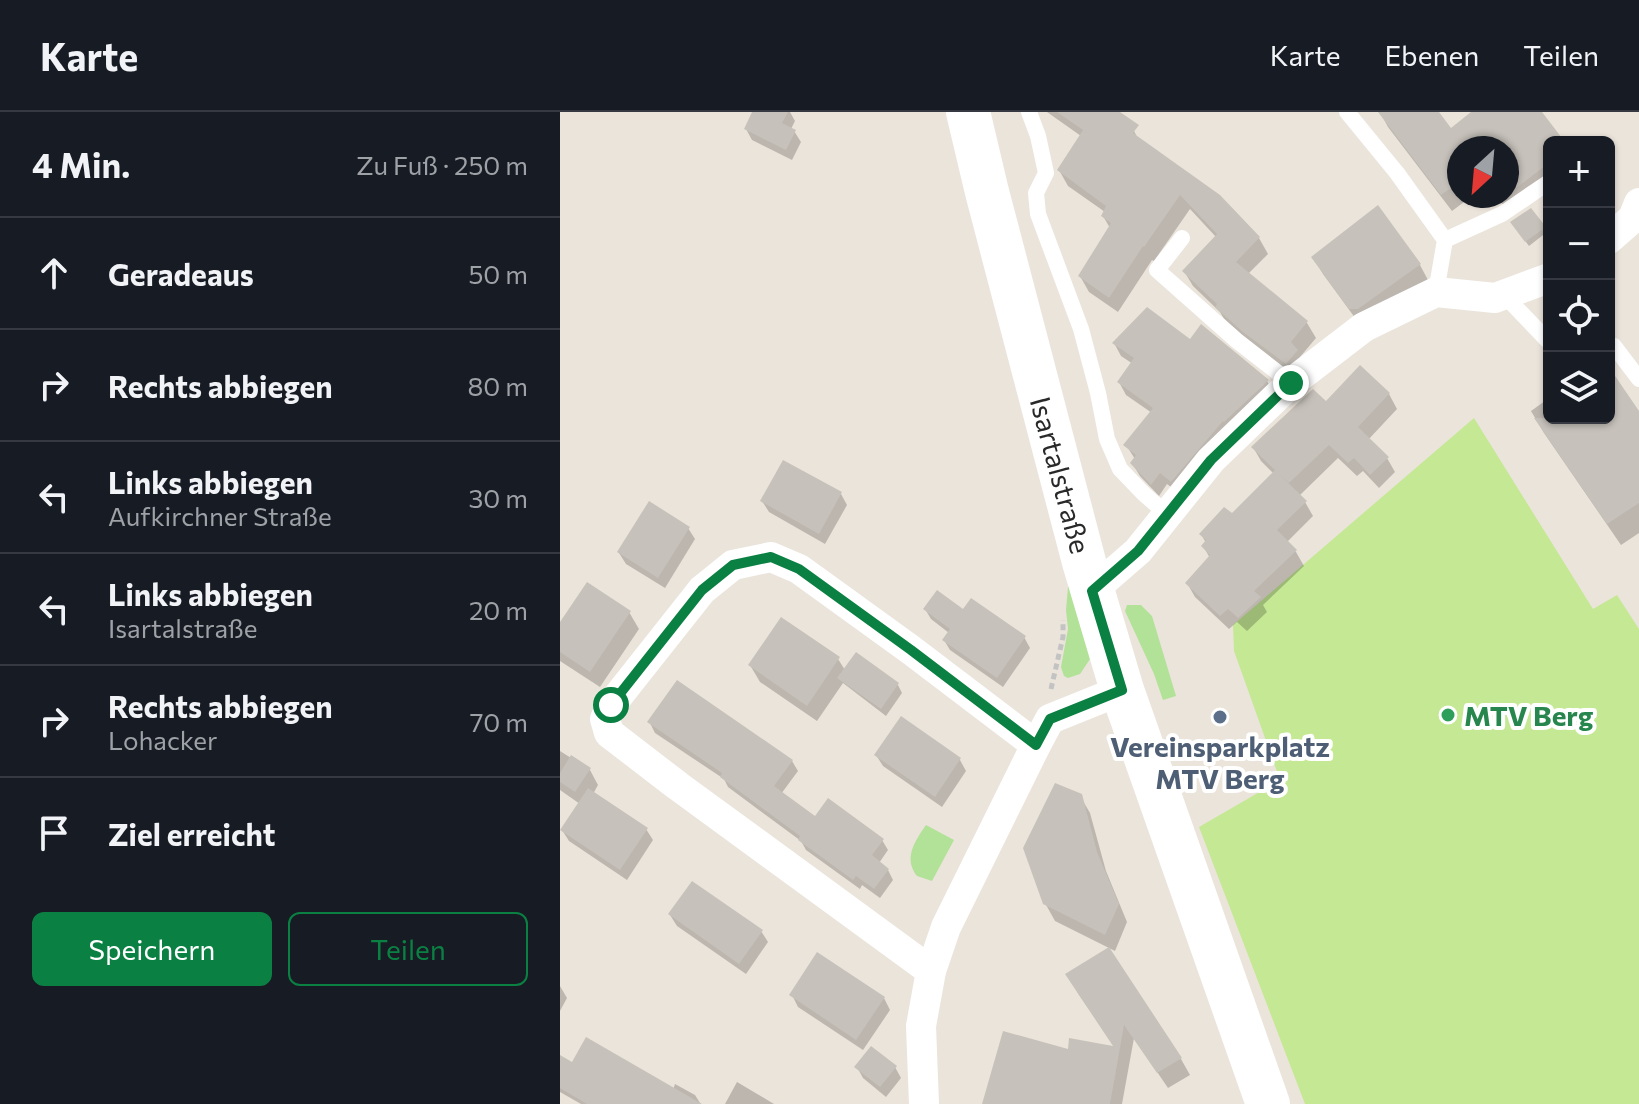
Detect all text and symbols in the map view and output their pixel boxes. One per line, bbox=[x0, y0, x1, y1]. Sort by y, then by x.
text: Karte bbox=[40, 32, 138, 79]
text: Karte bbox=[1270, 38, 1341, 72]
text: Ebenen bbox=[1385, 38, 1479, 72]
text: Teilen bbox=[1523, 38, 1599, 72]
north arrow bbox=[1447, 136, 1519, 208]
map controls bbox=[1543, 136, 1615, 424]
button: + bbox=[1543, 136, 1615, 208]
text: 4 Min. bbox=[32, 143, 130, 185]
text: Zu Fuß · 250 m bbox=[356, 149, 528, 180]
button: − bbox=[1543, 208, 1615, 280]
icon: ahead bbox=[32, 251, 76, 295]
text: Geradeaus bbox=[108, 255, 254, 292]
text: 50 m bbox=[468, 258, 528, 289]
button: locate bbox=[1543, 280, 1615, 352]
button: layers bbox=[1543, 352, 1615, 424]
icon: right bbox=[32, 363, 76, 407]
route end bbox=[1273, 365, 1309, 401]
text: Rechts abbiegen bbox=[108, 367, 333, 404]
text: 80 m bbox=[468, 370, 528, 401]
street label: Isartalstraße bbox=[1024, 393, 1098, 557]
text: Links abbiegen bbox=[108, 463, 313, 500]
icon: left bbox=[32, 475, 76, 519]
text: 30 m bbox=[469, 482, 528, 513]
text: Aufkirchner Straße bbox=[108, 500, 332, 531]
text: Links abbiegen bbox=[108, 575, 313, 612]
icon: left bbox=[32, 587, 76, 631]
text: 20 m bbox=[469, 594, 528, 625]
text: Isartalstraße bbox=[108, 612, 258, 643]
text: Rechts abbiegen bbox=[108, 687, 333, 724]
route start bbox=[593, 687, 629, 723]
place label: MTV Berg bbox=[1464, 698, 1593, 732]
icon: right bbox=[32, 699, 76, 743]
text: 70 m bbox=[470, 706, 528, 737]
marker: MTV Berg bbox=[1439, 706, 1457, 724]
marker: Vereinsparkplatz MTV Berg bbox=[1211, 708, 1229, 726]
text: Lohacker bbox=[108, 724, 217, 755]
place label: Vereinsparkplatz MTV Berg bbox=[1110, 729, 1330, 795]
icon: arrive bbox=[32, 811, 76, 855]
text: Ziel erreicht bbox=[108, 815, 276, 852]
button: Speichern bbox=[32, 912, 272, 986]
button: Teilen bbox=[288, 912, 528, 986]

